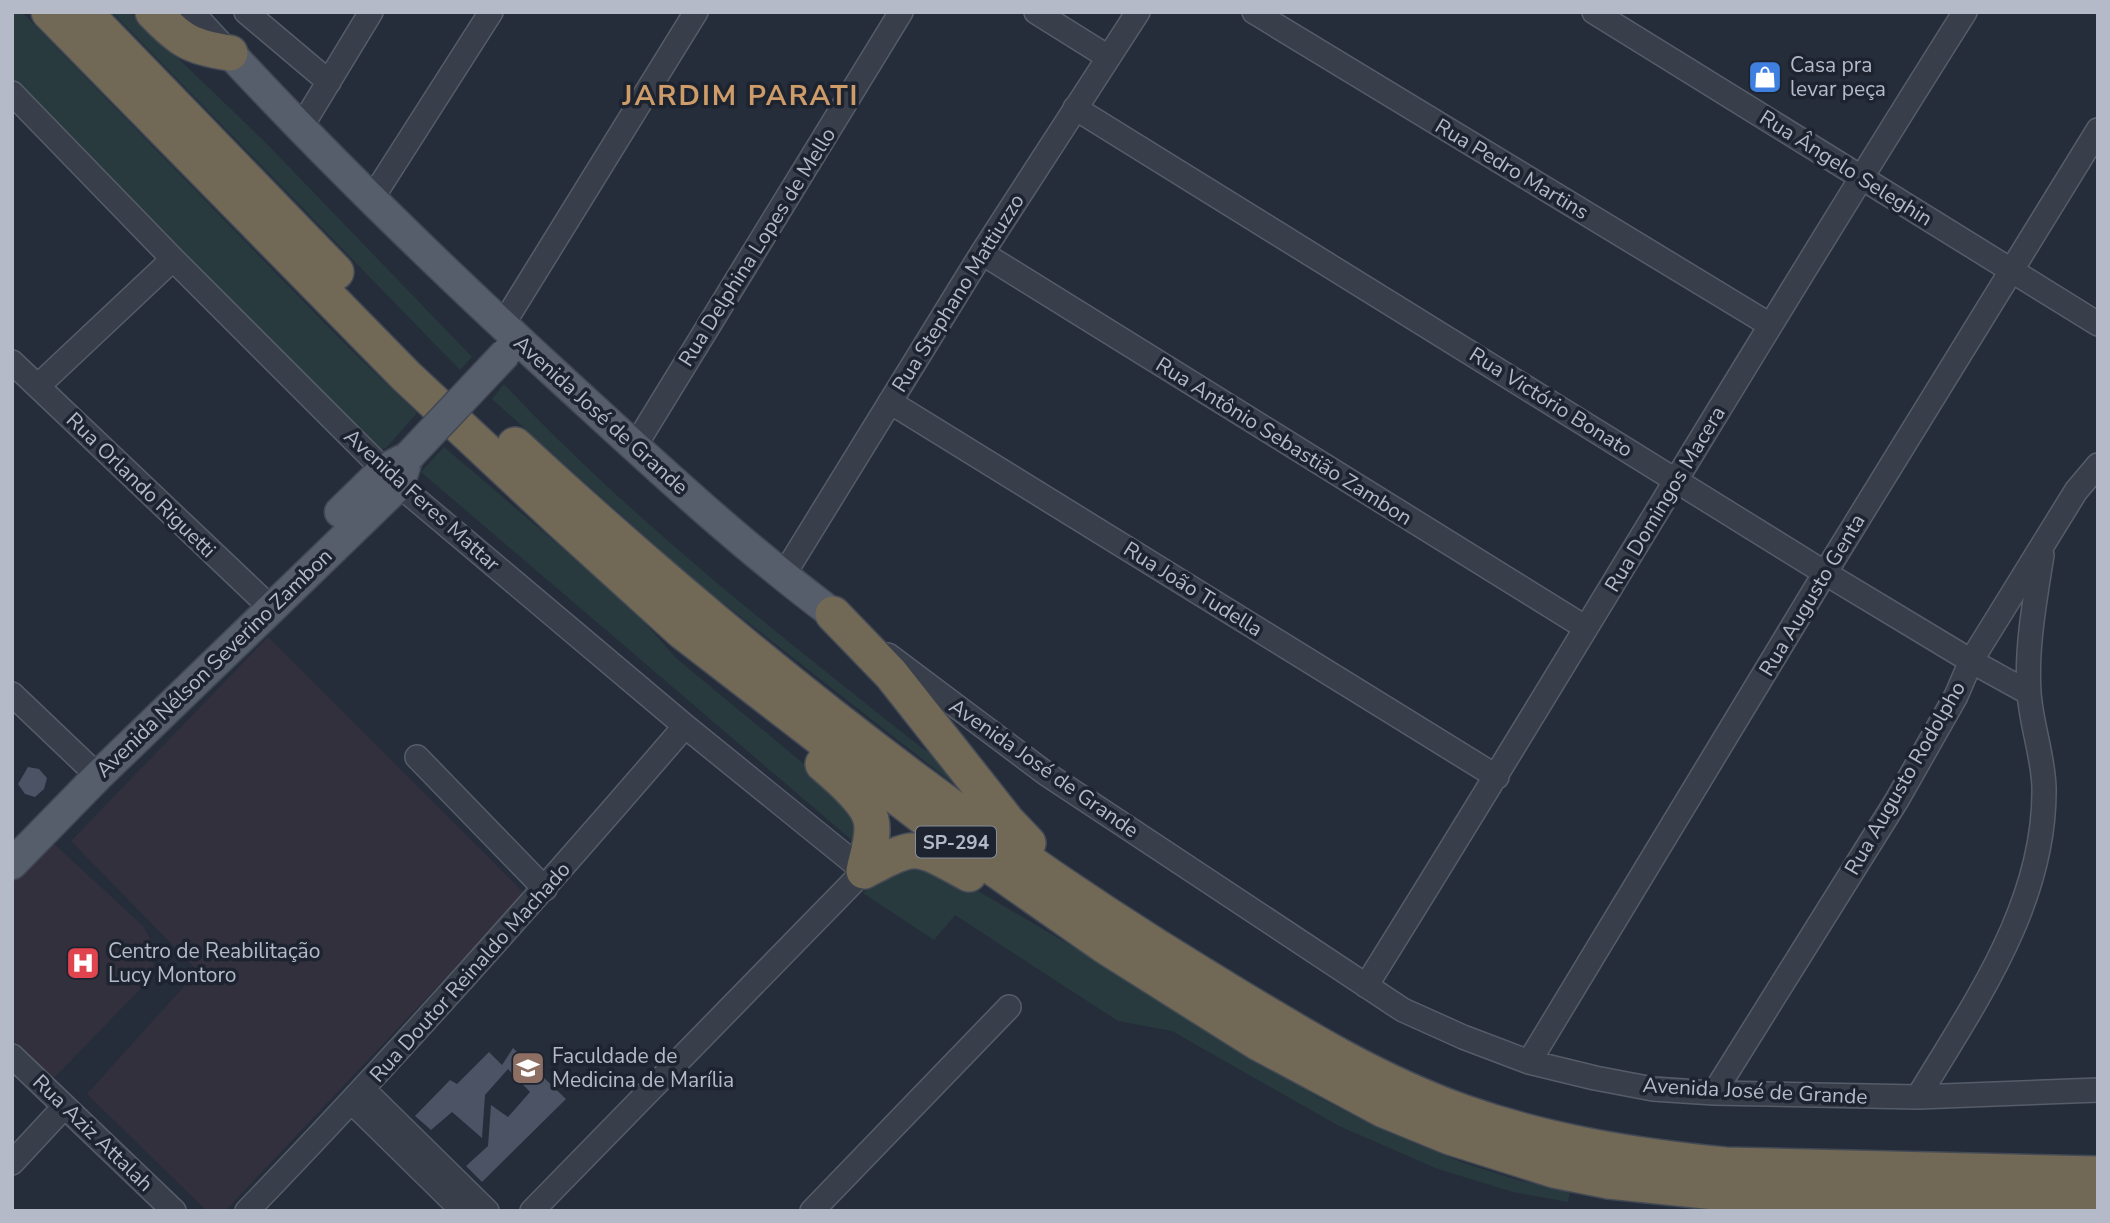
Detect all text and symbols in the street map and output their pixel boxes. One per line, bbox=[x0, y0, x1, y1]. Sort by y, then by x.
place label: Casa pra levar peça bbox=[1790, 51, 1886, 103]
shop icon: Casa pra levar peça bbox=[1746, 58, 1784, 96]
district label: JARDIM PARATI bbox=[622, 77, 859, 115]
street label: Rua Ângelo Seleghin bbox=[1754, 103, 1938, 233]
street label: Rua Pedro Martins bbox=[1430, 112, 1594, 226]
street label: Rua Delphina Lopes de Mello bbox=[672, 122, 842, 372]
street label: Rua Stephano Mattiuzzo bbox=[885, 188, 1031, 398]
street label: Avenida José de Grande bbox=[508, 329, 694, 501]
street label: Rua Victório Bonato bbox=[1464, 340, 1638, 464]
street label: Rua Antônio Sebastião Zambon bbox=[1150, 350, 1418, 532]
street label: Rua Domingos Macera bbox=[1598, 401, 1732, 597]
street label: Rua Orlando Riguetti bbox=[60, 406, 222, 564]
street label: Avenida Feres Mattar bbox=[338, 422, 506, 578]
street label: Rua Augusto Genta bbox=[1752, 509, 1872, 681]
street label: Rua João Tudella bbox=[1118, 535, 1268, 643]
street label: Avenida Nélson Severino Zambon bbox=[90, 542, 338, 784]
street label: Rua Augusto Rodolpho bbox=[1838, 676, 1972, 880]
street label: Avenida José de Grande bbox=[944, 692, 1144, 844]
road number: SP-294 bbox=[916, 827, 996, 858]
street label: Rua Doutor Reinaldo Machado bbox=[363, 856, 577, 1088]
place label: Centro de Reabilitação Lucy Montoro bbox=[108, 937, 320, 989]
hospital icon: Centro de Reabilitação Lucy Montoro bbox=[64, 944, 102, 982]
place label: Faculdade de Medicina de Marília bbox=[552, 1042, 734, 1094]
school or university icon: Faculdade de Medicina de Marília bbox=[509, 1049, 547, 1087]
street label: Rua Aziz Attalah bbox=[27, 1068, 159, 1198]
street label: Avenida José de Grande bbox=[1642, 1071, 1868, 1111]

